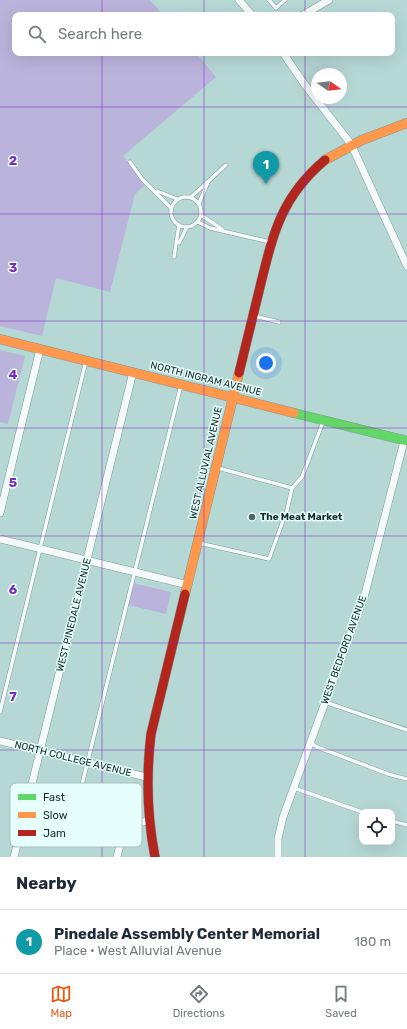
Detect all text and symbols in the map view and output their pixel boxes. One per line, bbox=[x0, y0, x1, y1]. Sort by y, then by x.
search box bbox=[12, 12, 395, 56]
icon: search bbox=[26, 23, 48, 45]
text: Search here bbox=[58, 25, 142, 43]
north arrow bbox=[311, 68, 347, 104]
pin: 1 bbox=[253, 151, 279, 184]
text: 2 bbox=[9, 153, 17, 168]
text: 3 bbox=[9, 260, 18, 275]
your location bbox=[256, 353, 276, 373]
street label: NORTH INGRAM AVENUE bbox=[149, 359, 263, 399]
text: 4 bbox=[9, 367, 18, 382]
street label: WEST ALLUVIAL AVENUE bbox=[187, 406, 225, 520]
text: 5 bbox=[9, 475, 17, 490]
place label: The Meat Market bbox=[260, 511, 343, 523]
marker: The Meat Market bbox=[247, 512, 257, 522]
street label: WEST PINEDALE AVENUE bbox=[54, 557, 94, 673]
text: 6 bbox=[9, 582, 18, 597]
street label: WEST BEDFORD AVENUE bbox=[319, 594, 369, 706]
text: 7 bbox=[9, 689, 17, 704]
street label: NORTH COLLEGE AVENUE bbox=[13, 739, 133, 779]
legend bbox=[10, 783, 142, 847]
text: Fast bbox=[43, 791, 66, 804]
text: Slow bbox=[43, 809, 68, 822]
map controls bbox=[359, 809, 395, 845]
button: locate bbox=[359, 809, 395, 845]
text: Jam bbox=[43, 827, 66, 840]
text: Nearby bbox=[16, 873, 77, 893]
text: Pinedale Assembly Center Memorial bbox=[54, 925, 320, 943]
text: 1 bbox=[26, 934, 32, 949]
text: 180 m bbox=[354, 934, 391, 949]
text: Place · West Alluvial Avenue bbox=[54, 943, 221, 958]
tab: Map bbox=[50, 983, 72, 1020]
tab: Directions bbox=[173, 983, 225, 1020]
tab: Saved bbox=[325, 983, 357, 1020]

